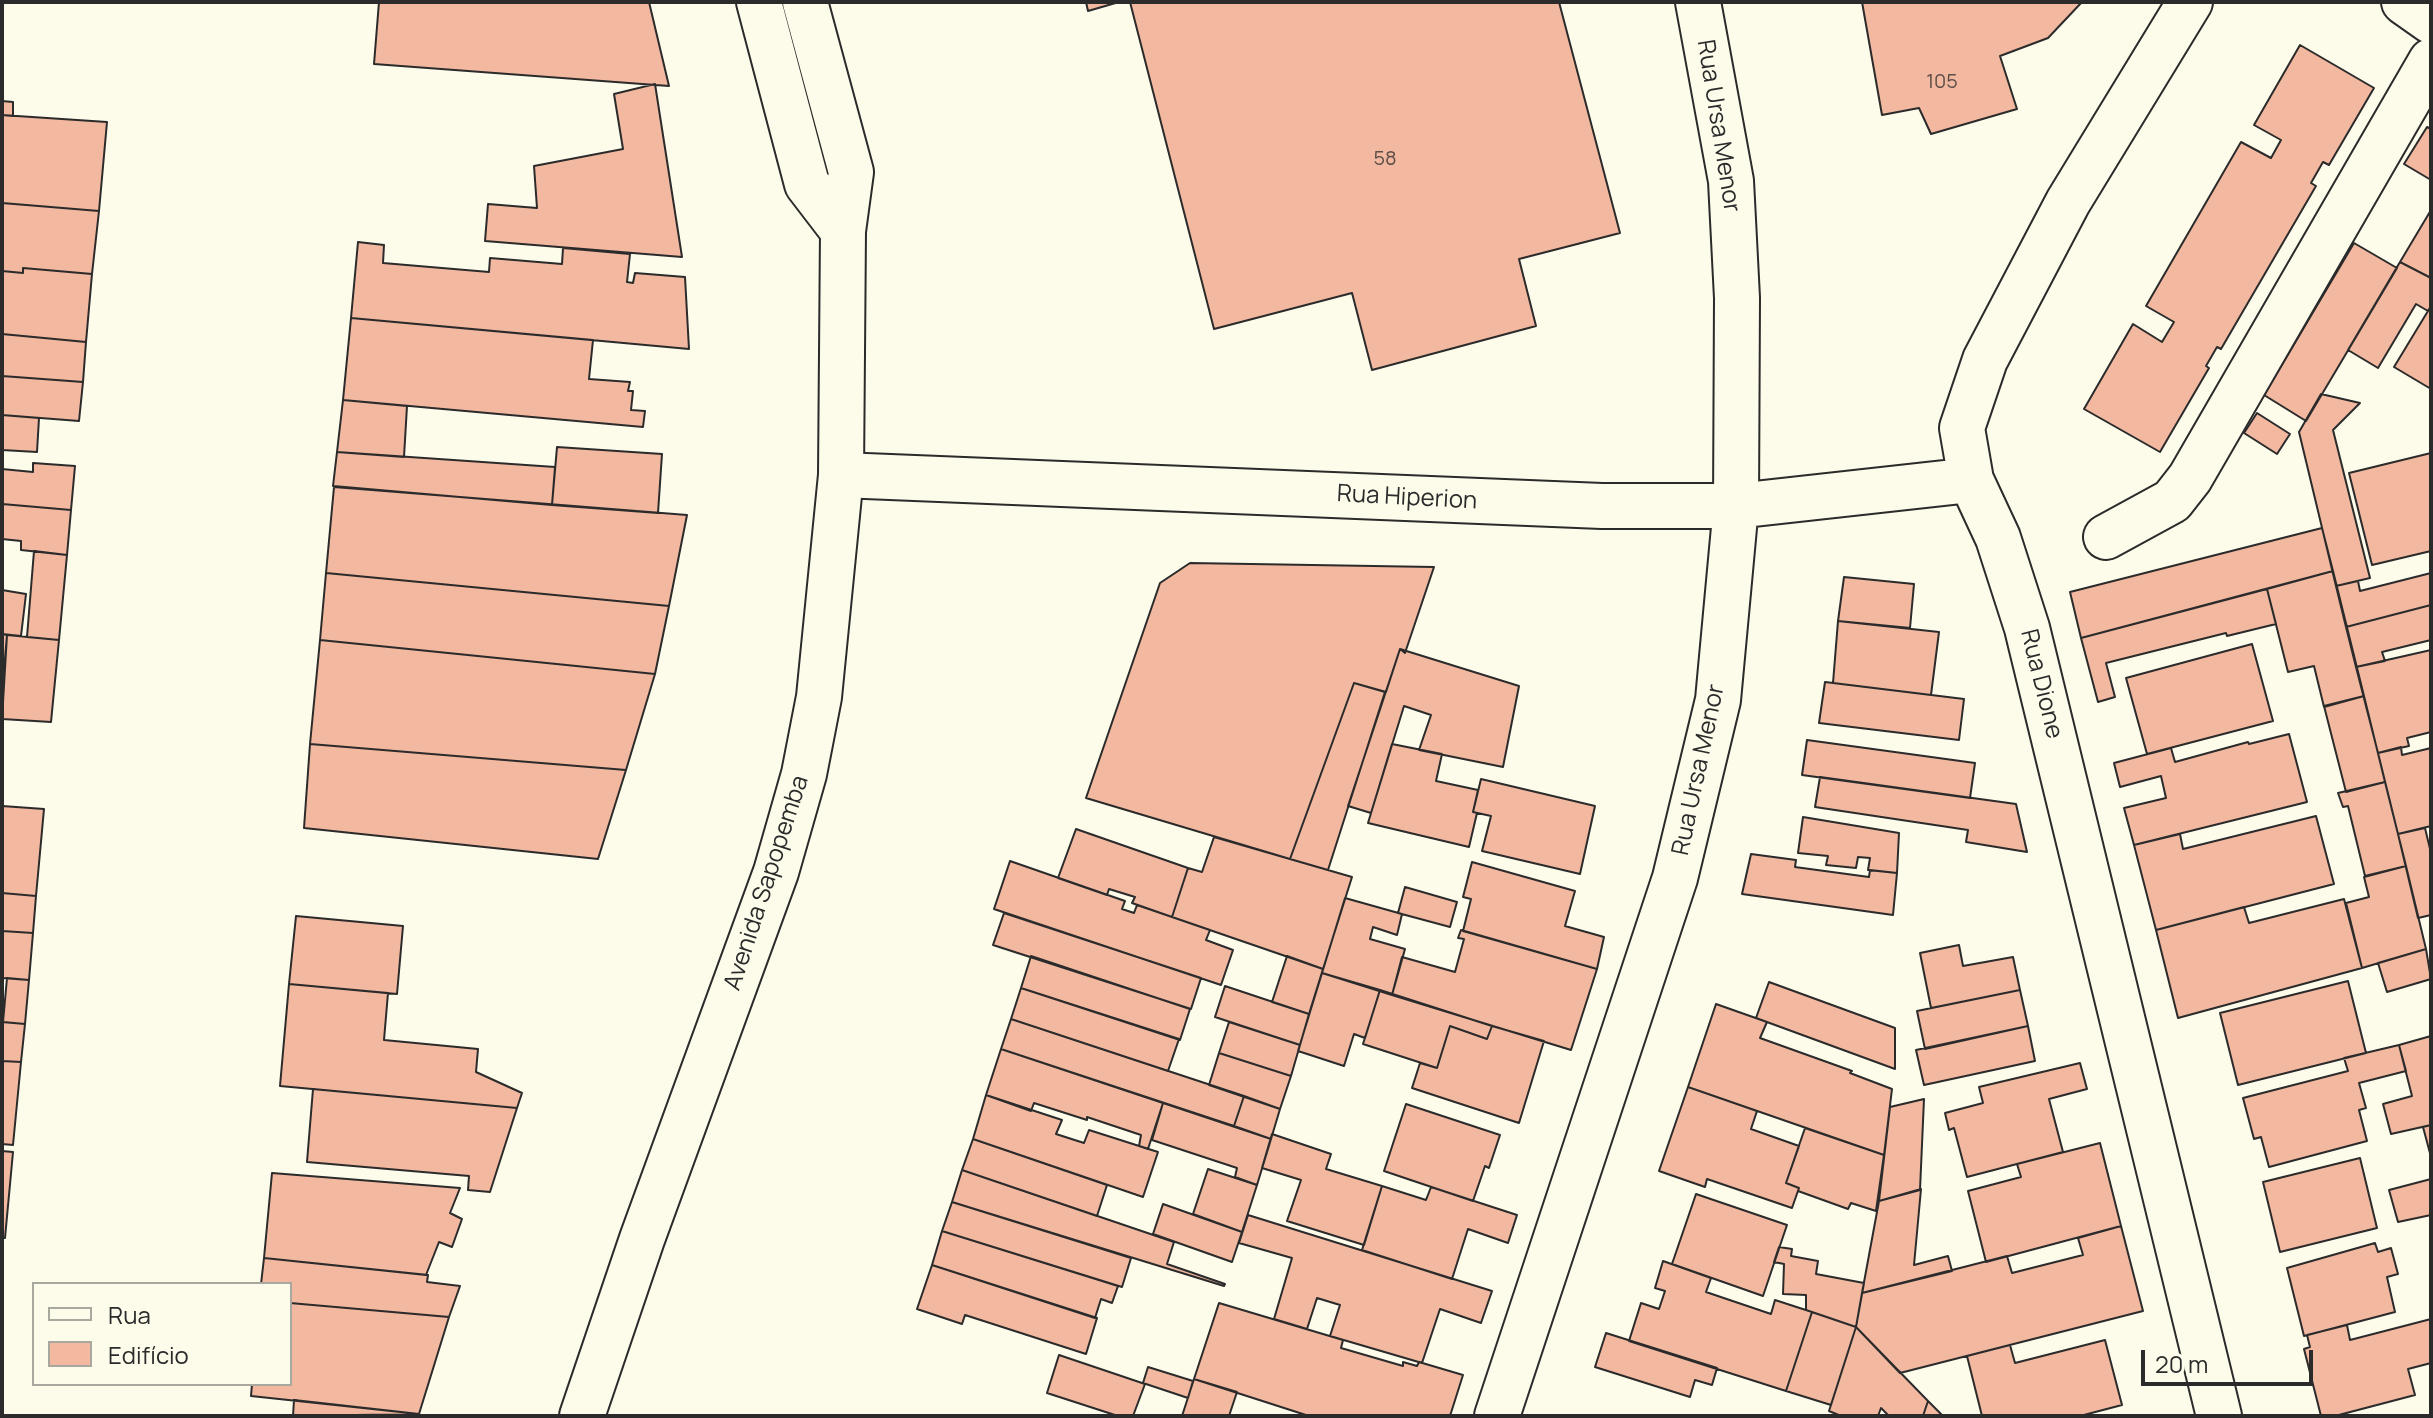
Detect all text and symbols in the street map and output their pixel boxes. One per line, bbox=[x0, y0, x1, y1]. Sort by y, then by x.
street label: Rua Ursa Menor bbox=[1690, 38, 1746, 214]
house number: 105 bbox=[1926, 70, 1958, 94]
house number: 58 bbox=[1373, 147, 1397, 171]
street label: Rua Hiperion bbox=[1336, 480, 1478, 516]
street label: Rua Dione bbox=[2014, 626, 2068, 742]
street label: Rua Ursa Menor bbox=[1667, 682, 1731, 858]
street label: Avenida Sapopemba bbox=[719, 772, 815, 994]
legend bbox=[32, 1282, 292, 1386]
text: Rua bbox=[108, 1298, 151, 1331]
scale bar bbox=[2145, 1334, 2317, 1384]
text: Edifício bbox=[108, 1338, 189, 1371]
text: 20 m bbox=[2155, 1347, 2208, 1380]

